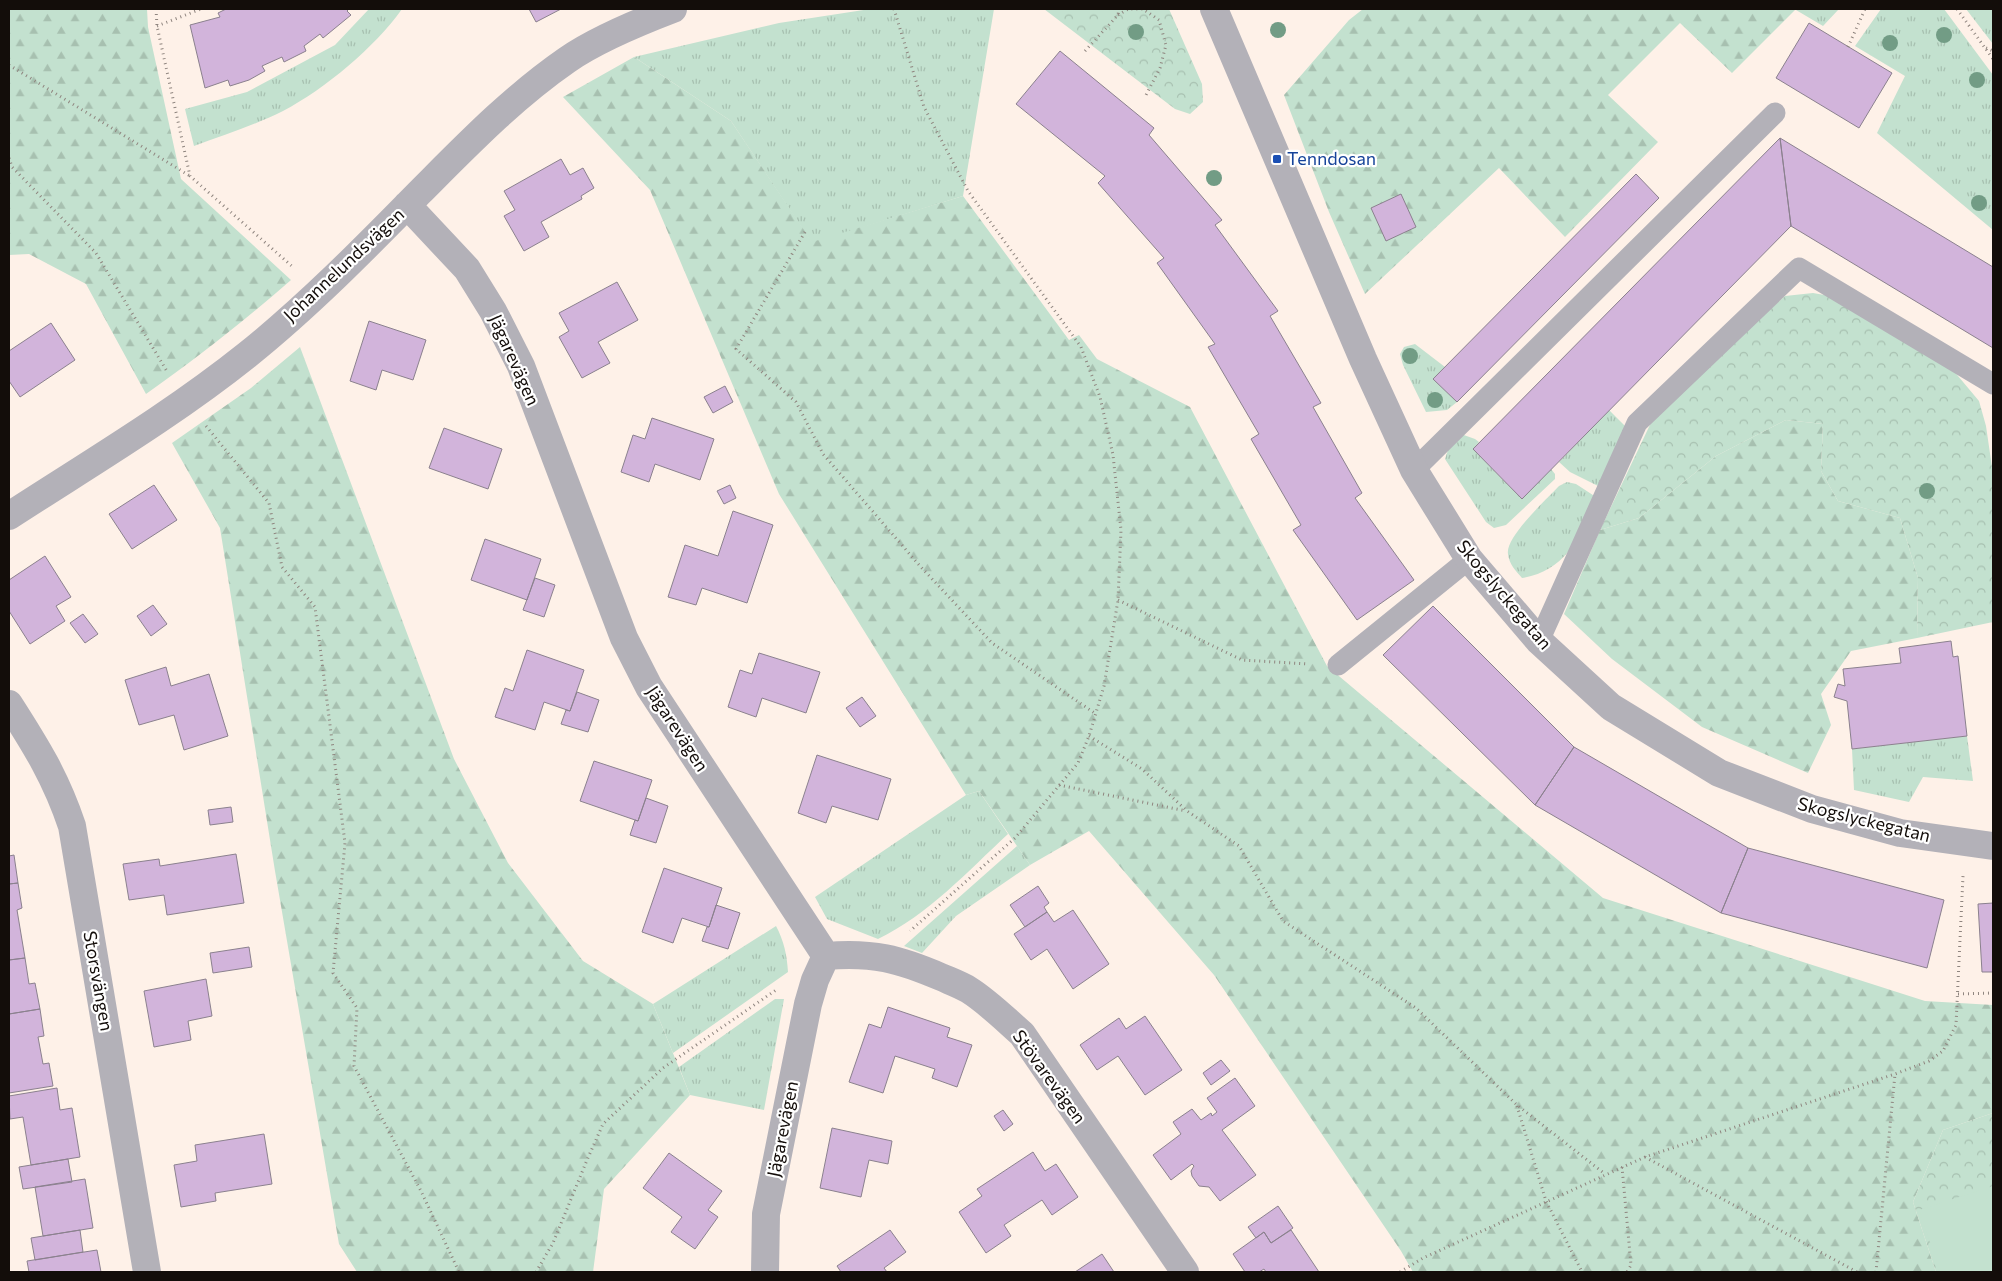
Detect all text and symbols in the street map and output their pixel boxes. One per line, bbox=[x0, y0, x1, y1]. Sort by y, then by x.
place label: Tenndosan bbox=[1287, 147, 1376, 169]
marker: Tenndosan bbox=[1271, 153, 1283, 165]
street label: Johannelundsvägen bbox=[278, 203, 408, 326]
street label: Jägarevägen bbox=[485, 311, 545, 409]
street label: Skogslyckegatan bbox=[1453, 535, 1557, 654]
street label: Jägarevägen bbox=[642, 682, 714, 775]
street label: Skogslyckegatan bbox=[1796, 792, 1933, 846]
street label: Storsvängen bbox=[79, 929, 119, 1033]
street label: Stövarevägen bbox=[1008, 1025, 1091, 1128]
street label: Jägarevägen bbox=[762, 1079, 802, 1179]

